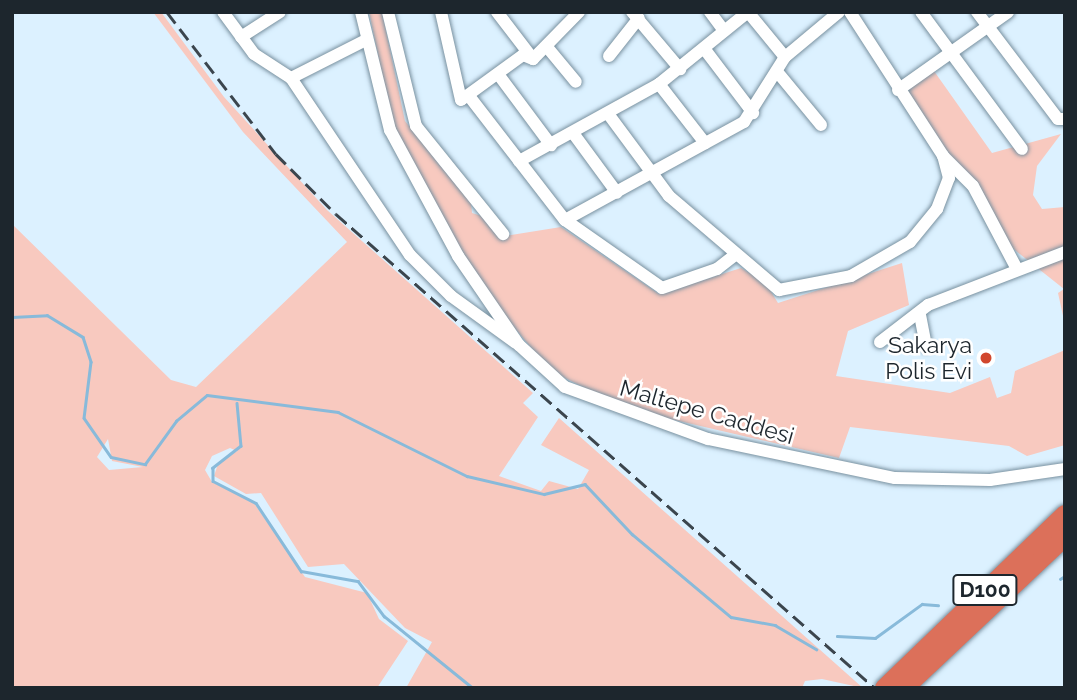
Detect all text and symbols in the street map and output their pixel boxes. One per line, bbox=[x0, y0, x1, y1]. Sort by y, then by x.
place label: Sakarya Polis Evi bbox=[885, 331, 972, 385]
marker: Sakarya Polis Evi bbox=[978, 350, 994, 366]
street label: Maltepe Caddesi bbox=[617, 374, 797, 450]
road number: D100 bbox=[952, 572, 1018, 608]

